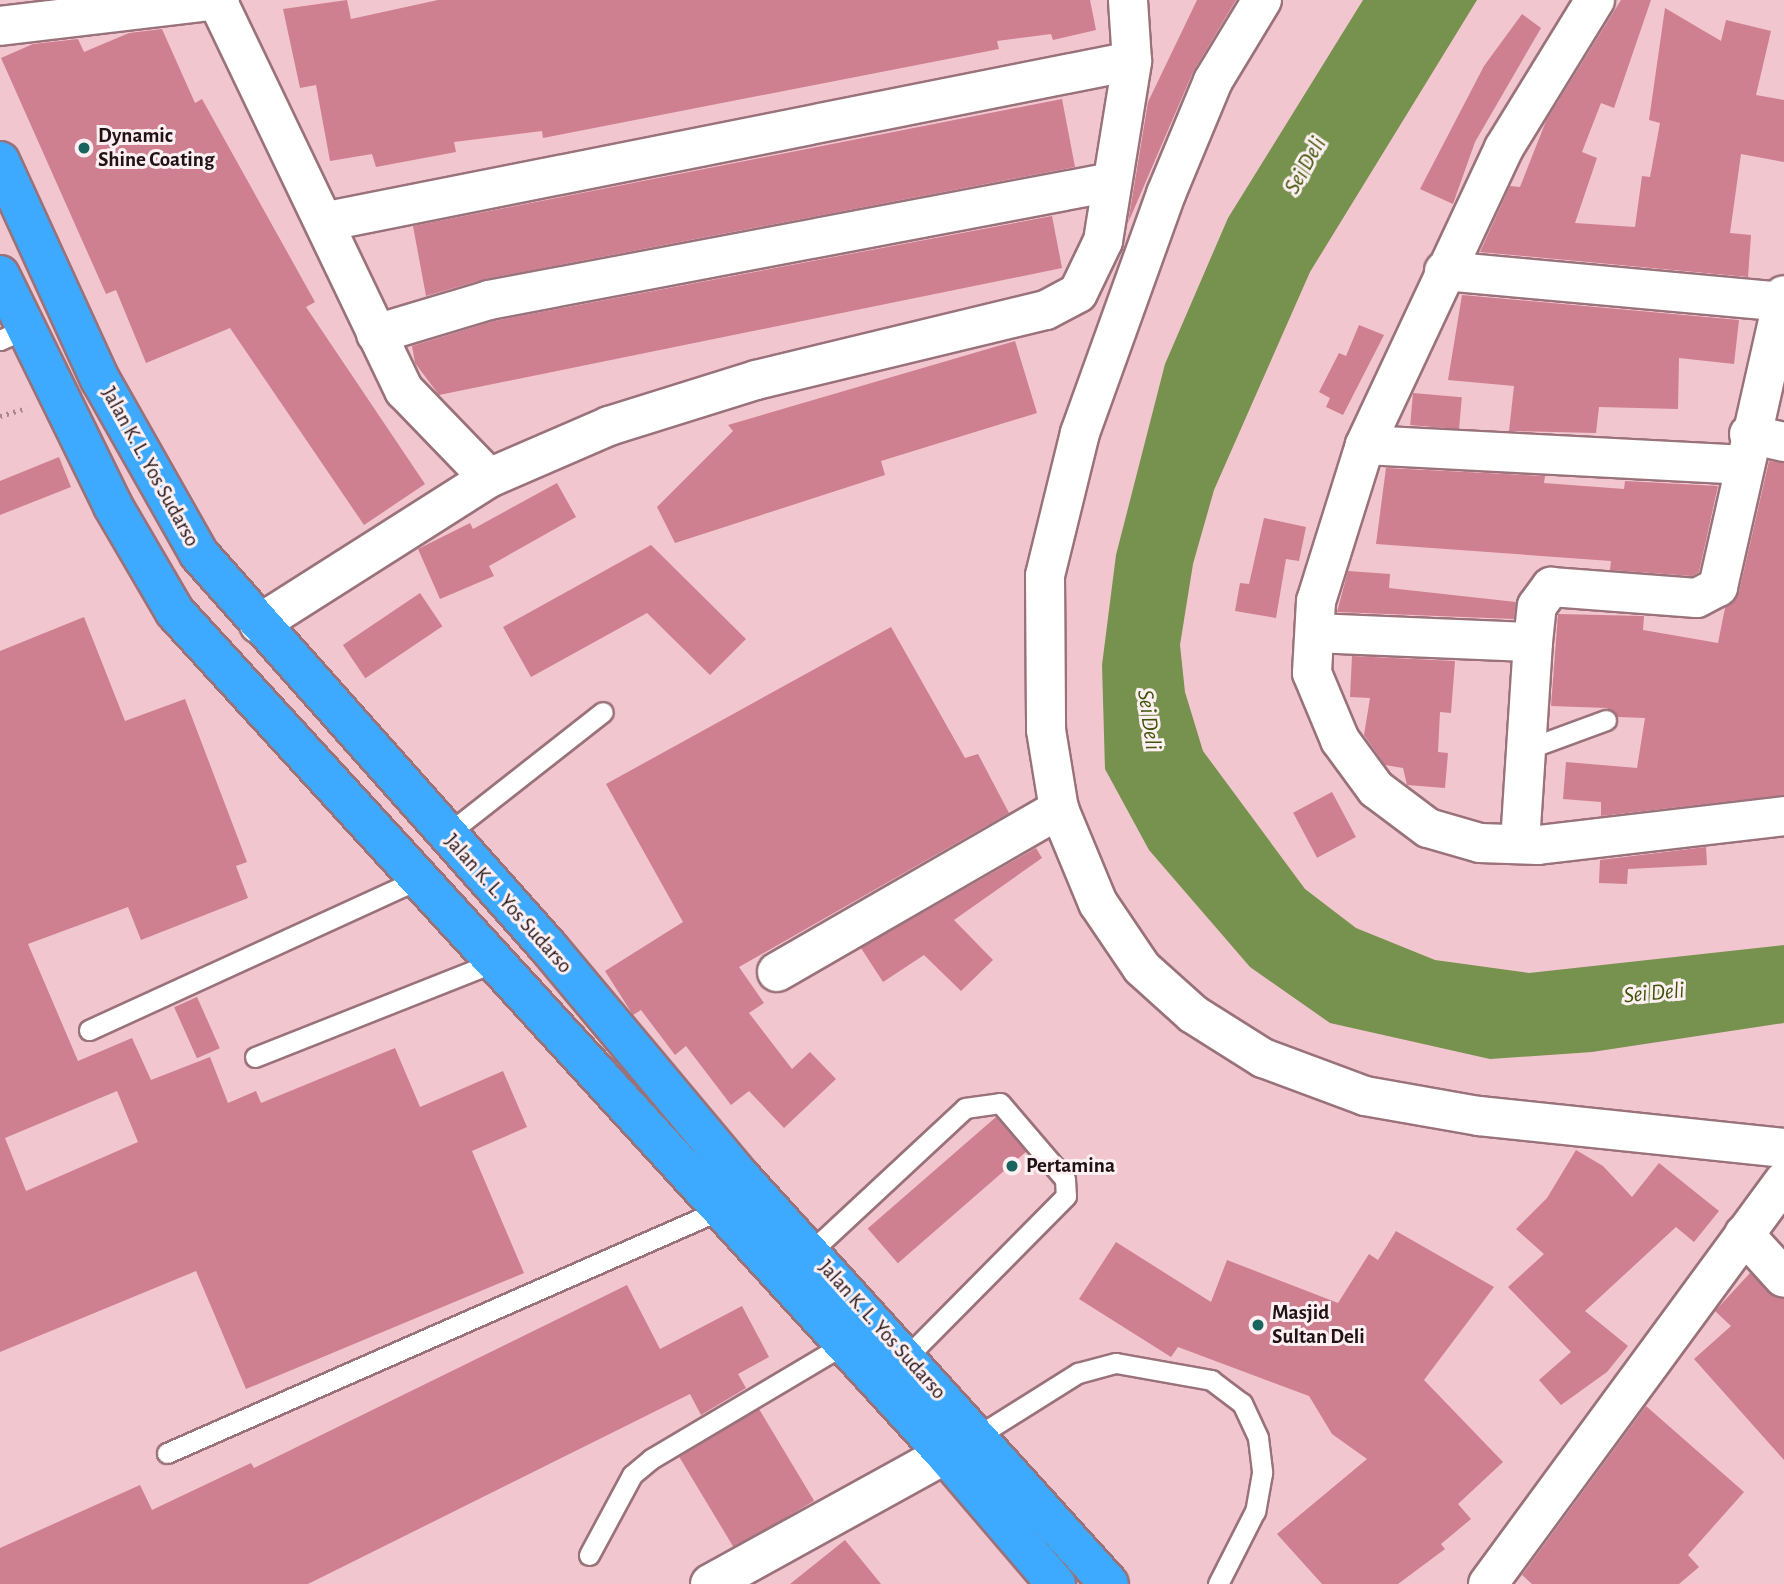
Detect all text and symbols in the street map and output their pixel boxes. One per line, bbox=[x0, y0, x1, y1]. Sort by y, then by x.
place label: Dynamic Shine Coating bbox=[98, 123, 214, 173]
water label: Sei Deli bbox=[1279, 133, 1333, 199]
marker: Dynamic Shine Coating bbox=[76, 140, 92, 156]
street label: Jalan K. L. Yos Sudarso bbox=[96, 383, 204, 551]
water label: Sei Deli bbox=[1130, 688, 1166, 752]
street label: Jalan K. L. Yos Sudarso bbox=[439, 829, 577, 979]
water label: Sei Deli bbox=[1623, 978, 1685, 1010]
place label: Pertamina bbox=[1026, 1153, 1115, 1179]
marker: Pertamina bbox=[1004, 1158, 1020, 1174]
street label: Jalan K. L. Yos Sudarso bbox=[813, 1255, 951, 1405]
place label: Masjid Sultan Deli bbox=[1272, 1300, 1365, 1350]
marker: Masjid Sultan Deli bbox=[1250, 1317, 1266, 1333]

